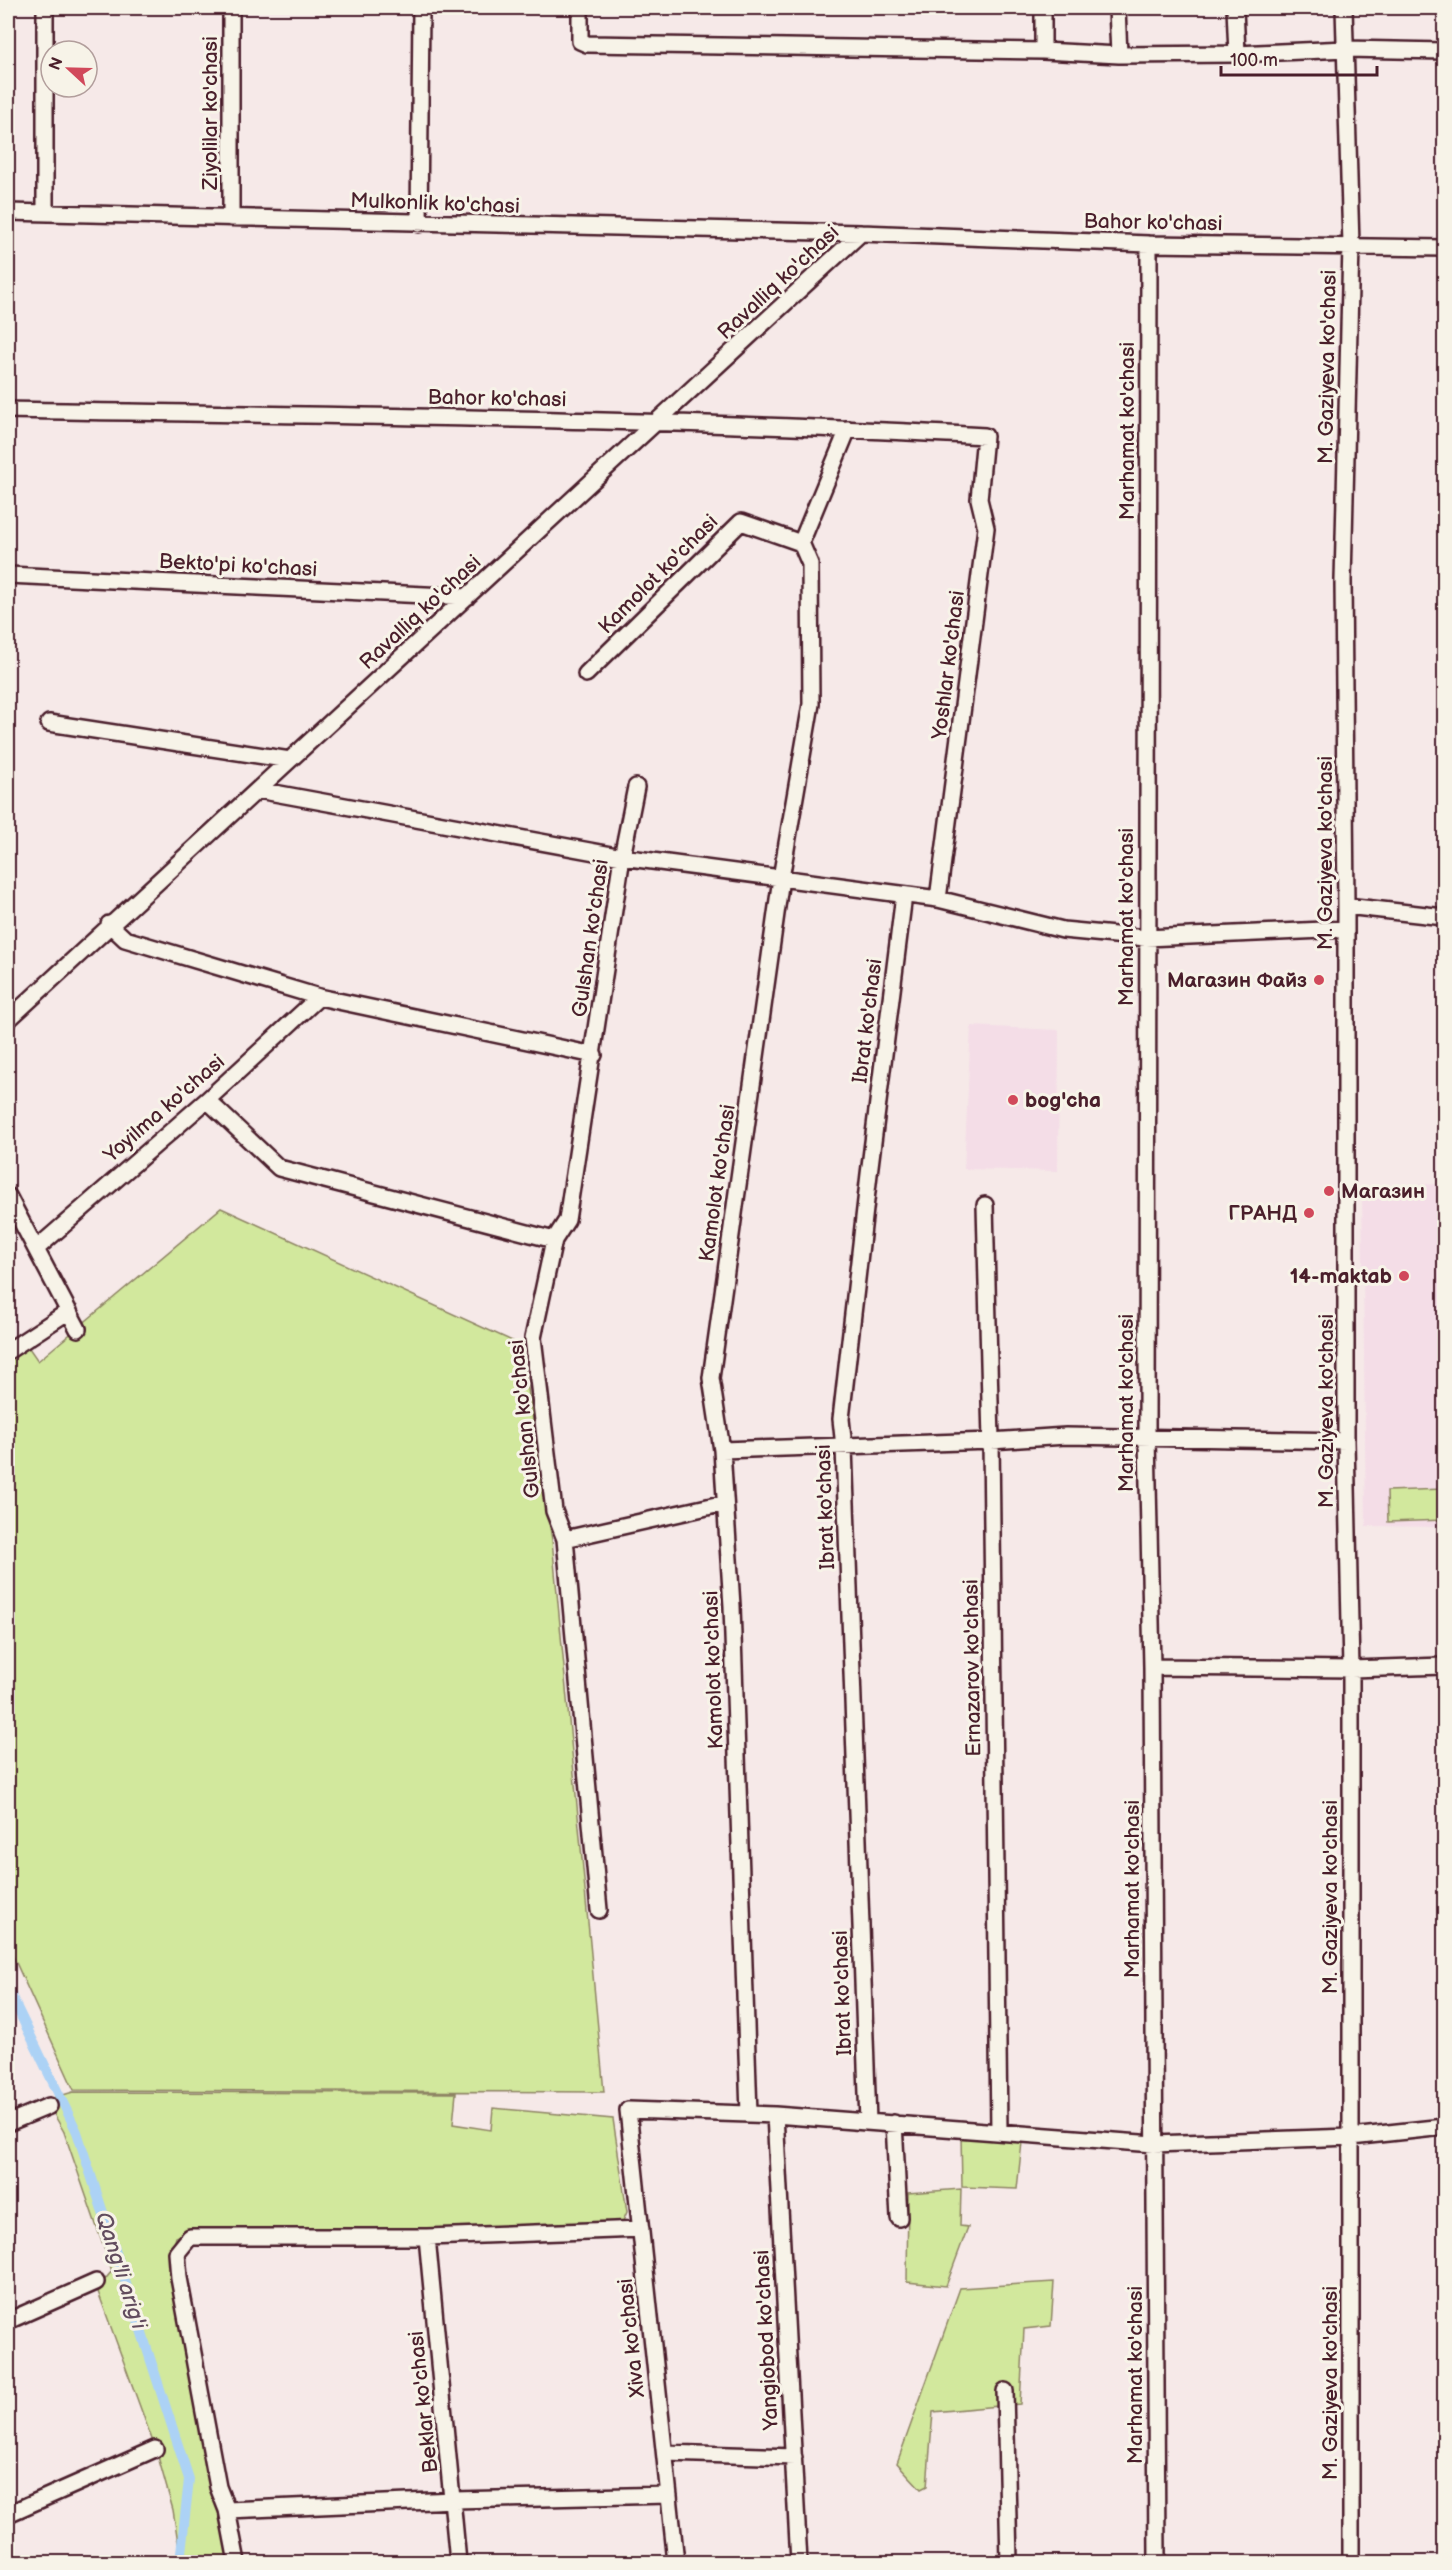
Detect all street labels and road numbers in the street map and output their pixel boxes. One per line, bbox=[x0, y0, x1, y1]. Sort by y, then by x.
street label: Ziyolilar ko'chasi bbox=[198, 36, 223, 191]
street label: Mulkonlik ko'chasi bbox=[350, 188, 520, 219]
street label: Bahor ko'chasi bbox=[1083, 209, 1223, 236]
street label: Ravalliq ko'chasi bbox=[713, 220, 844, 345]
street label: M. Gaziyeva ko'chasi bbox=[1313, 270, 1342, 464]
street label: Marhamat ko'chasi bbox=[1115, 342, 1140, 520]
street label: Bahor ko'chasi bbox=[427, 385, 567, 412]
street label: Kamolot ko'chasi bbox=[593, 509, 723, 639]
street label: Bekto'pi ko'chasi bbox=[158, 549, 318, 582]
street label: Ravalliq ko'chasi bbox=[355, 550, 486, 675]
street label: Yoshlar ko'chasi bbox=[927, 589, 970, 742]
street label: M. Gaziyeva ko'chasi bbox=[1313, 756, 1338, 950]
street label: Marhamat ko'chasi bbox=[1114, 828, 1139, 1006]
street label: Gulshan ko'chasi bbox=[567, 857, 614, 1019]
street label: Ibrat ko'chasi bbox=[847, 957, 888, 1085]
street label: Yoyilma ko'chasi bbox=[98, 1049, 230, 1168]
street label: Kamolot ko'chasi bbox=[694, 1103, 741, 1263]
street label: Marhamat ko'chasi bbox=[1114, 1314, 1139, 1492]
street label: M. Gaziyeva ko'chasi bbox=[1314, 1314, 1339, 1508]
street label: Gulshan ko'chasi bbox=[504, 1338, 545, 1500]
street label: Ibrat ko'chasi bbox=[811, 1444, 840, 1570]
street label: Ernazarov ko'chasi bbox=[958, 1579, 987, 1757]
street label: Kamolot ko'chasi bbox=[698, 1590, 729, 1750]
street label: Marhamat ko'chasi bbox=[1120, 1800, 1145, 1978]
street label: M. Gaziyeva ko'chasi bbox=[1318, 1800, 1343, 1994]
street label: Ibrat ko'chasi bbox=[828, 1930, 857, 2056]
street label: Yangiobod ko'chasi bbox=[749, 2249, 784, 2432]
street label: Xiva ko'chasi bbox=[613, 2277, 650, 2400]
street label: Marhamat ko'chasi bbox=[1123, 2286, 1148, 2464]
street label: M. Gaziyeva ko'chasi bbox=[1318, 2286, 1343, 2480]
street label: Beklar ko'chasi bbox=[404, 2330, 443, 2474]

